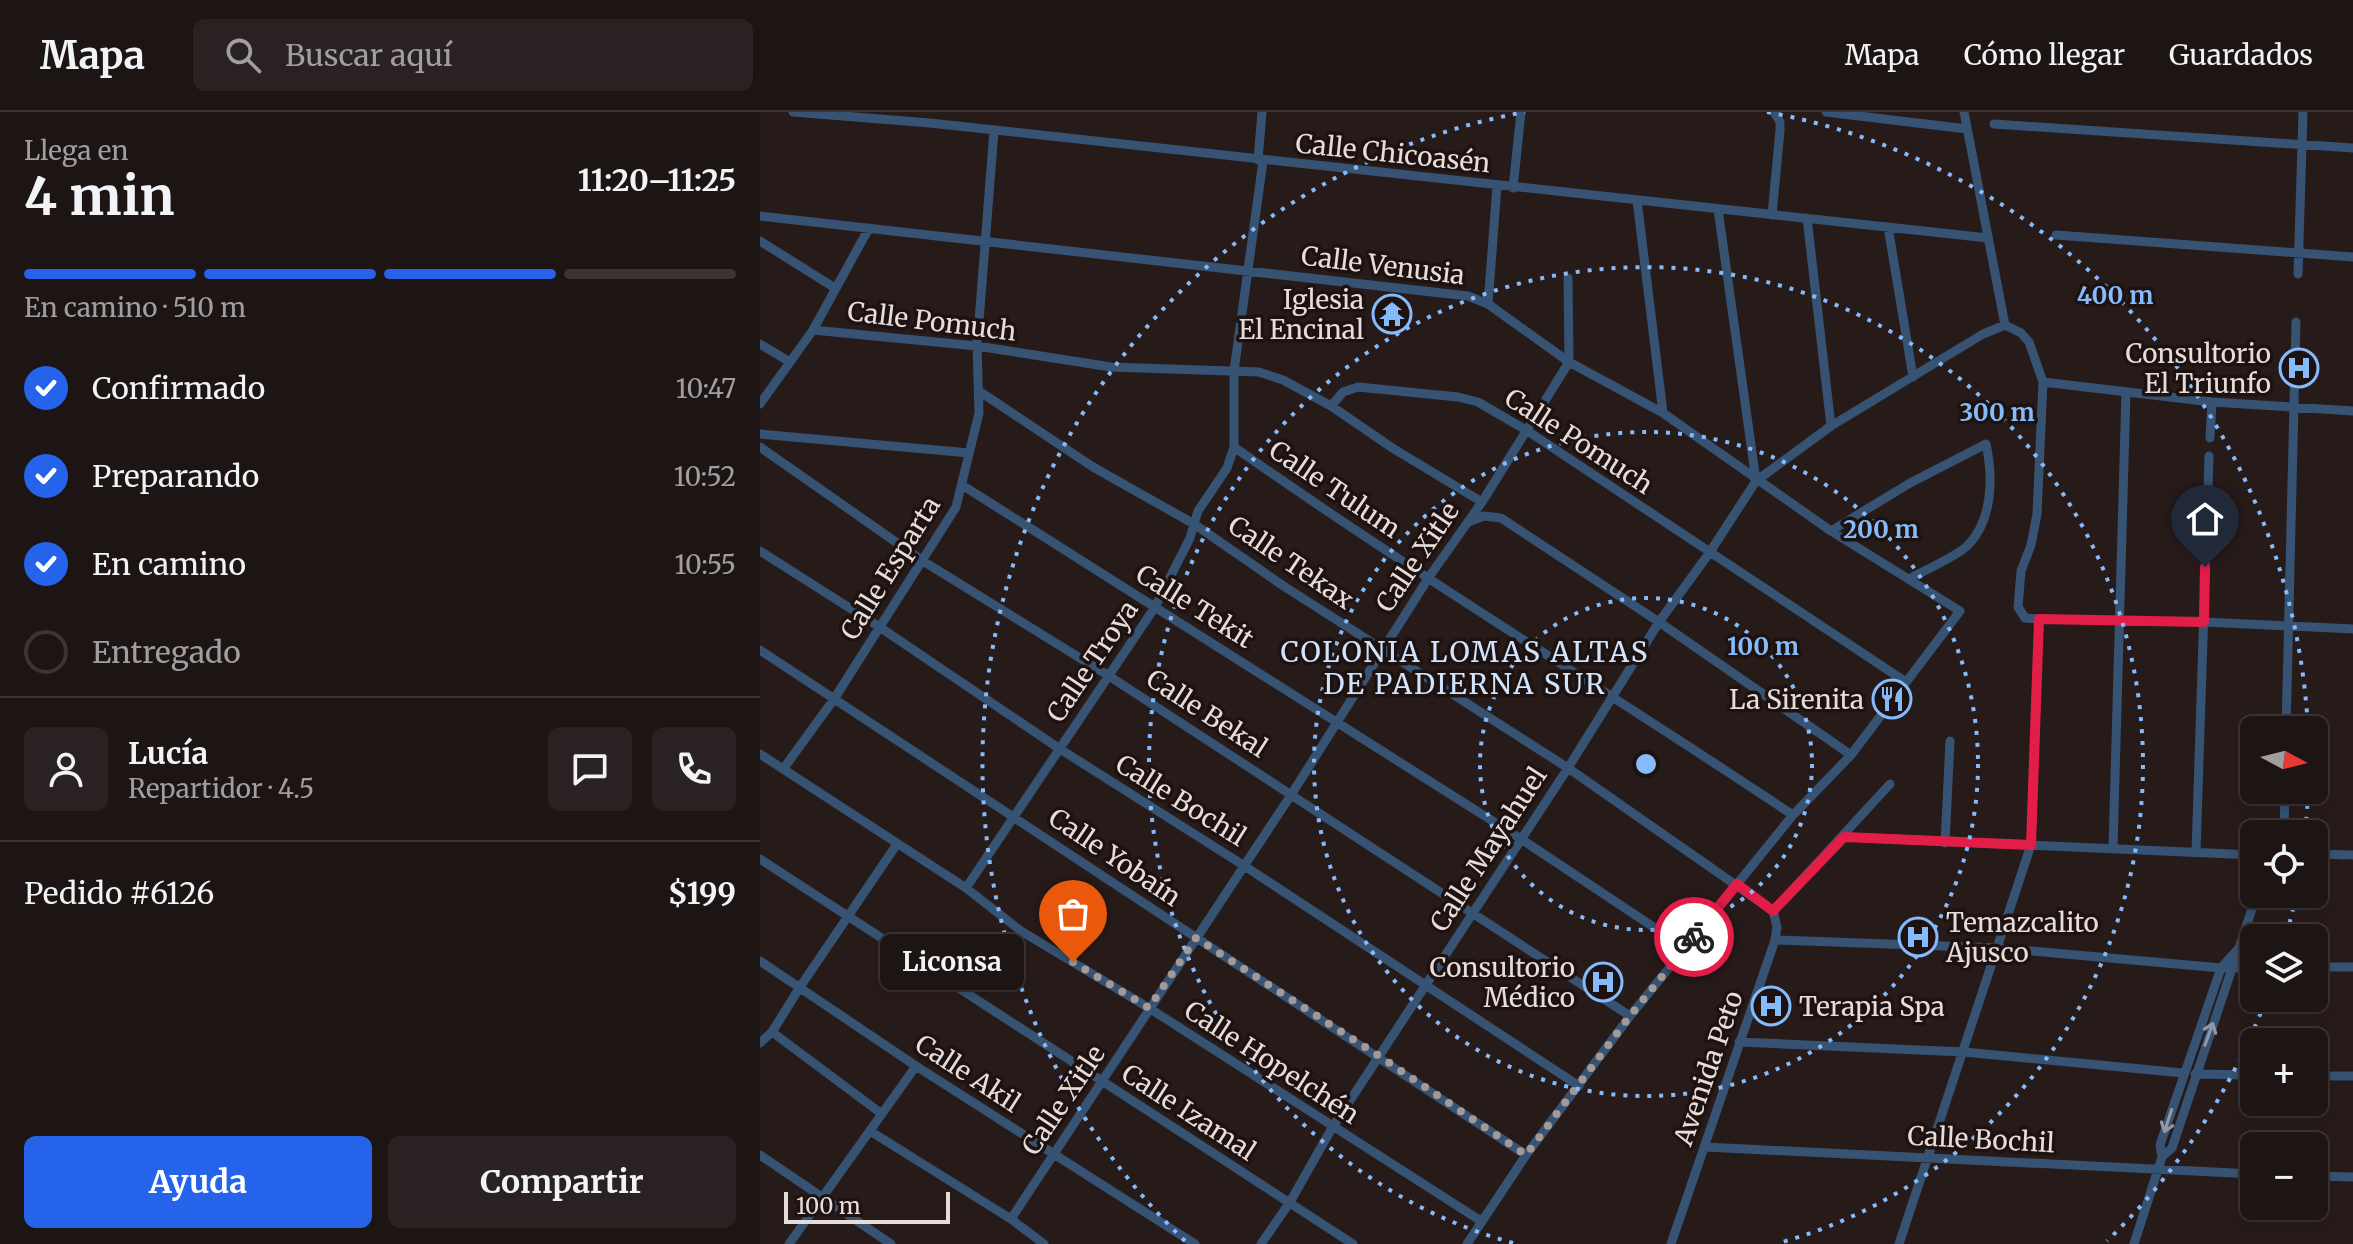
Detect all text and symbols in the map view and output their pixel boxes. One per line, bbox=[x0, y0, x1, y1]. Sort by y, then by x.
search box bbox=[193, 19, 753, 91]
text: Mapa bbox=[40, 32, 145, 79]
icon: search bbox=[221, 33, 265, 77]
text: Buscar aquí bbox=[285, 36, 453, 74]
text: Mapa bbox=[1845, 37, 1920, 73]
text: Cómo llegar bbox=[1964, 37, 2125, 73]
text: Guardados bbox=[2169, 37, 2313, 73]
street label: Calle Chicoasén bbox=[1294, 126, 1492, 180]
text: Llega en bbox=[24, 134, 128, 167]
text: 11:20–11:25 bbox=[578, 161, 736, 199]
text: 4 min bbox=[24, 164, 175, 229]
street label: Calle Venusia bbox=[1299, 239, 1467, 291]
text: 400 m bbox=[2077, 280, 2153, 311]
place label: Iglesia El Encinal bbox=[1238, 283, 1364, 346]
text: En camino · 510 m bbox=[24, 291, 246, 324]
temple icon: Iglesia El Encinal bbox=[1371, 293, 1413, 335]
street label: Calle Pomuch bbox=[846, 294, 1018, 348]
place label: Consultorio El Triunfo bbox=[2126, 337, 2271, 400]
hospital icon: Consultorio El Triunfo bbox=[2278, 347, 2320, 389]
icon: check bbox=[24, 366, 68, 410]
text: Confirmado bbox=[92, 369, 265, 407]
text: 10:47 bbox=[676, 372, 736, 405]
street label: Calle Pomuch bbox=[1499, 381, 1659, 501]
text: 300 m bbox=[1959, 397, 2035, 428]
street label: Calle Tulum bbox=[1263, 433, 1407, 545]
icon: check bbox=[24, 454, 68, 498]
text: Preparando bbox=[92, 457, 259, 495]
text: 10:52 bbox=[674, 460, 736, 493]
pin bbox=[2171, 485, 2239, 567]
street label: Calle Esparta bbox=[833, 490, 947, 646]
street label: Calle Xitle bbox=[1368, 496, 1466, 618]
icon: home bbox=[2183, 497, 2227, 541]
street label: Calle Tekax bbox=[1222, 508, 1360, 616]
text: 200 m bbox=[1843, 514, 1919, 545]
icon: check bbox=[24, 542, 68, 586]
text: En camino bbox=[92, 545, 246, 583]
text: 10:55 bbox=[674, 548, 736, 581]
street label: Calle Tekit bbox=[1130, 557, 1260, 655]
street label: Calle Troya bbox=[1039, 594, 1145, 728]
text: 100 m bbox=[1727, 631, 1799, 662]
text: Entregado bbox=[92, 633, 241, 671]
district label: COLONIA LOMAS ALTAS DE PADIERNA SUR bbox=[1281, 634, 1649, 702]
street label: Calle Bekal bbox=[1140, 662, 1274, 764]
restaurant icon: La Sirenita bbox=[1871, 678, 1913, 720]
place label: La Sirenita bbox=[1729, 683, 1864, 716]
north arrow bbox=[2240, 716, 2328, 804]
map controls bbox=[2240, 716, 2328, 1220]
button: person bbox=[24, 727, 108, 811]
button: chat bbox=[548, 727, 632, 811]
button: phone bbox=[652, 727, 736, 811]
text: Lucía bbox=[128, 734, 208, 772]
street label: Calle Bochil bbox=[1110, 747, 1252, 853]
centre of rings bbox=[1632, 750, 1660, 778]
street label: Calle Mayahuel bbox=[1423, 761, 1553, 937]
text: Repartidor · 4.5 bbox=[128, 772, 314, 805]
street label: Calle Yobaín bbox=[1043, 801, 1187, 913]
button: locate bbox=[2240, 820, 2328, 908]
text: Pedido #6126 bbox=[24, 874, 215, 912]
text: $199 bbox=[668, 874, 736, 912]
pin bbox=[1039, 880, 1107, 962]
icon: bag bbox=[1051, 892, 1095, 936]
courier bbox=[1654, 897, 1734, 977]
place label: Temazcalito Ajusco bbox=[1945, 906, 2099, 969]
icon: bike bbox=[1672, 915, 1716, 959]
hospital icon: Temazcalito Ajusco bbox=[1897, 916, 1939, 958]
button: layers bbox=[2240, 924, 2328, 1012]
callout: Liconsa bbox=[881, 934, 1025, 990]
text: Liconsa bbox=[902, 945, 1002, 978]
place label: Consultorio Médico bbox=[1430, 951, 1575, 1014]
hospital icon: Consultorio Médico bbox=[1582, 961, 1624, 1003]
hospital icon: Terapia Spa bbox=[1750, 985, 1792, 1027]
street label: Avenida Peto bbox=[1666, 987, 1750, 1150]
place label: Terapia Spa bbox=[1799, 990, 1945, 1023]
street label: Calle Hopelchén bbox=[1178, 993, 1366, 1131]
one-way arrow bbox=[2203, 1021, 2218, 1046]
street label: Calle Akil bbox=[909, 1027, 1027, 1119]
button: + bbox=[2240, 1028, 2328, 1116]
street label: Calle Xitle bbox=[1014, 1039, 1112, 1161]
street label: Calle Izamal bbox=[1116, 1056, 1262, 1168]
one-way arrow bbox=[2160, 1107, 2175, 1133]
street label: Calle Bochil bbox=[1907, 1119, 2055, 1159]
button: − bbox=[2240, 1132, 2328, 1220]
button: Ayuda bbox=[24, 1136, 372, 1228]
button: Compartir bbox=[388, 1136, 736, 1228]
scale bar bbox=[784, 1188, 950, 1224]
text: 100 m bbox=[796, 1192, 861, 1220]

